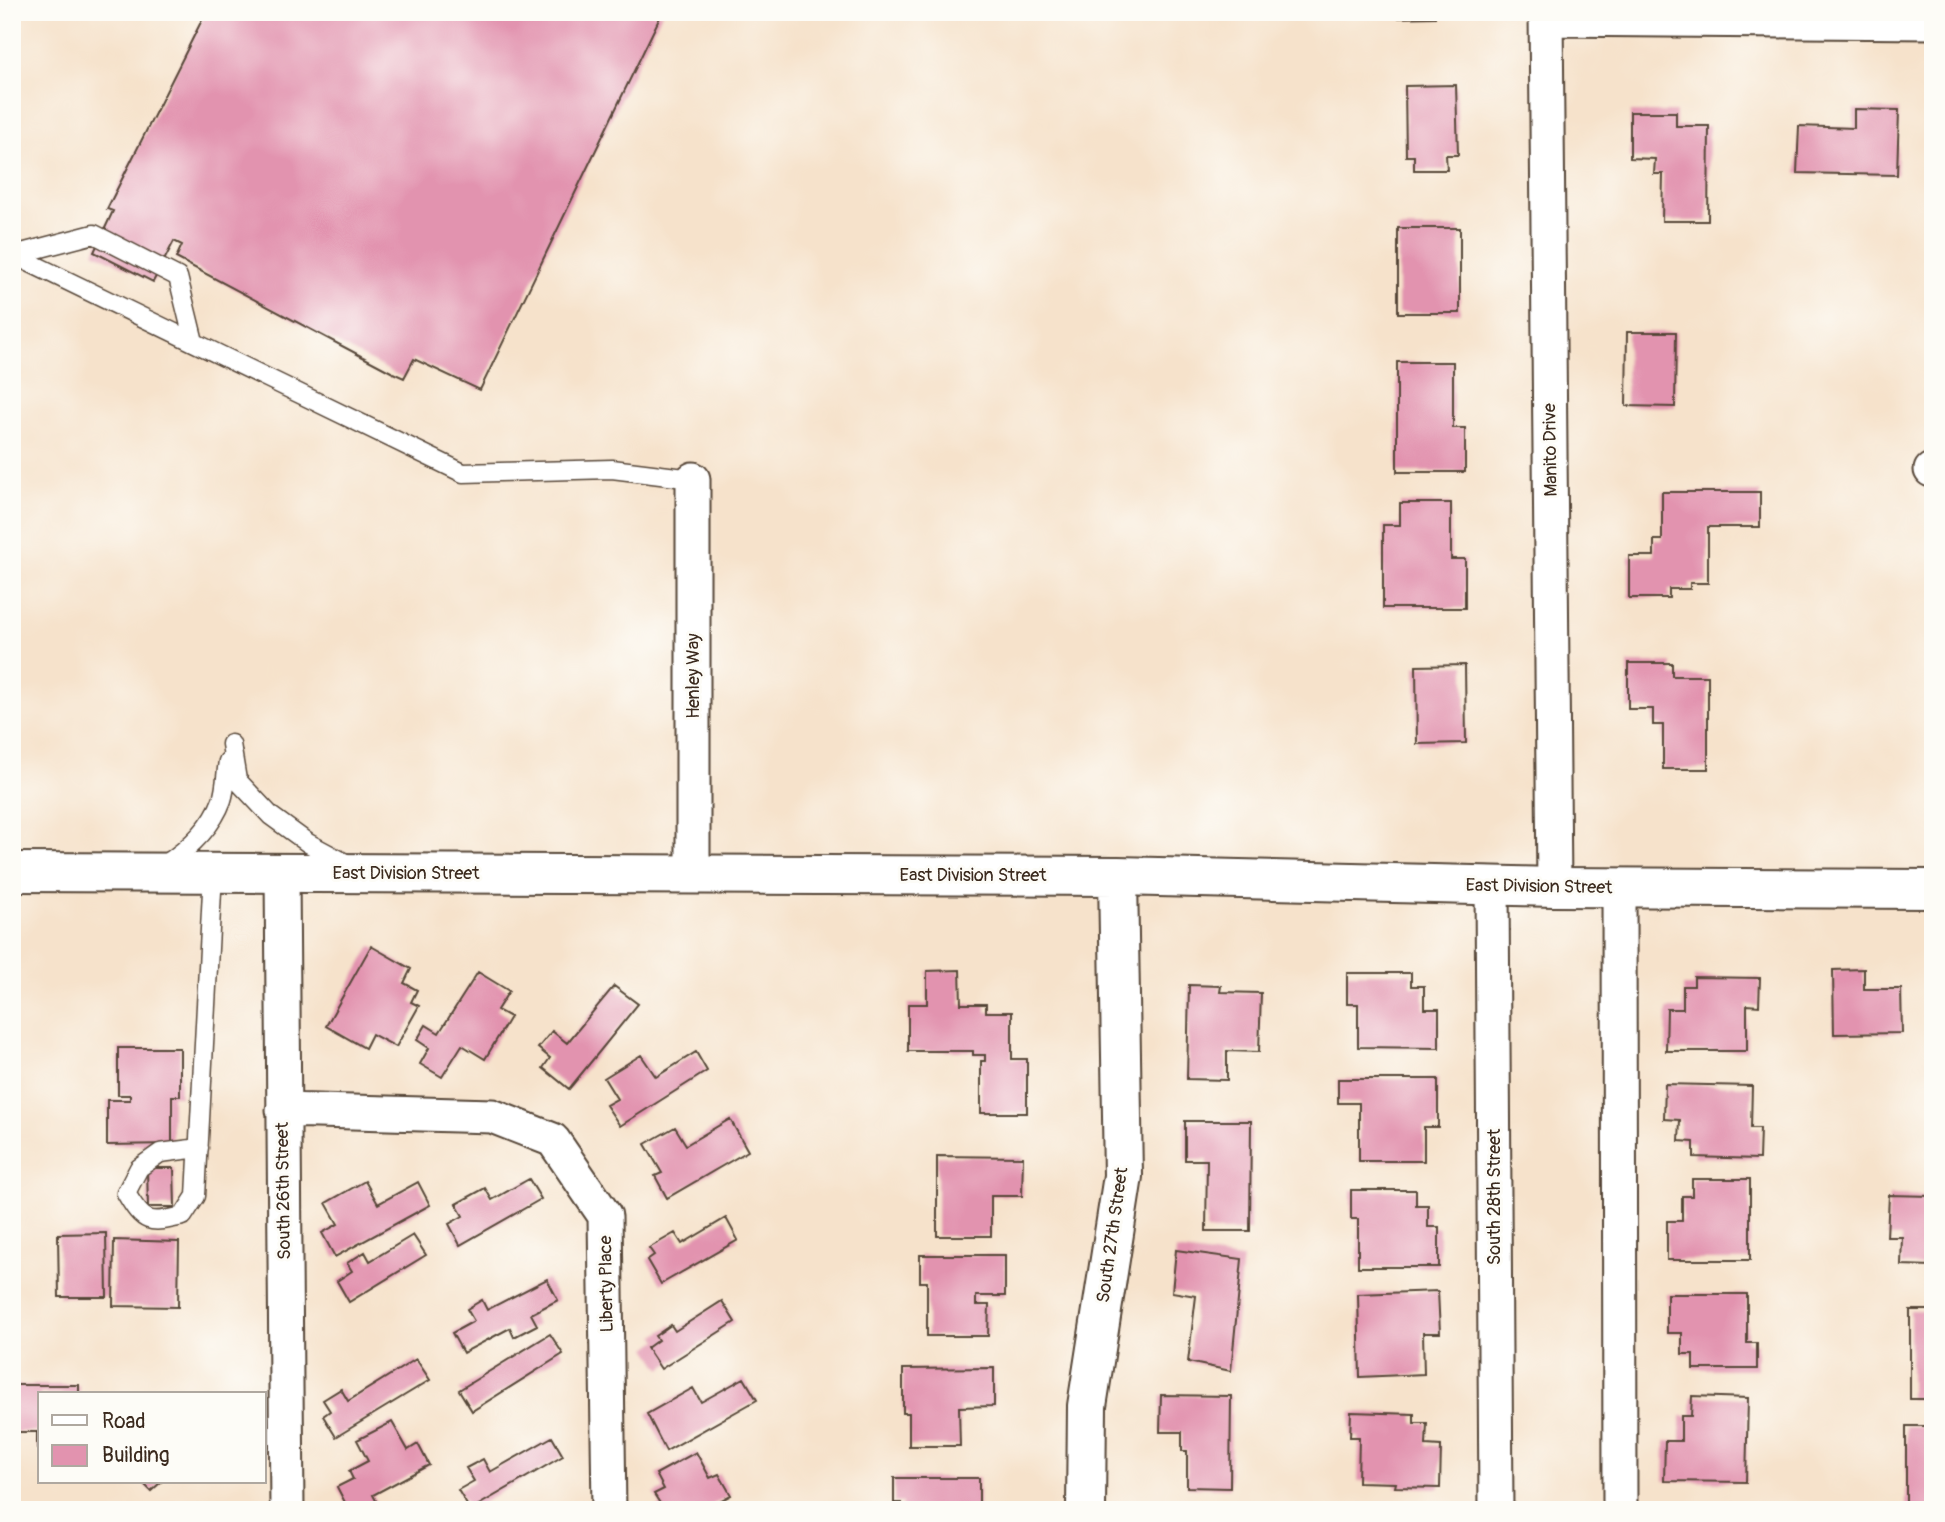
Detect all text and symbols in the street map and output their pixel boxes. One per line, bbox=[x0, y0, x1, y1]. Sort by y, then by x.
street label: Manito Drive bbox=[1538, 403, 1563, 497]
street label: Henley Way bbox=[682, 633, 705, 719]
street label: East Division Street bbox=[333, 862, 480, 885]
street label: East Division Street bbox=[900, 864, 1047, 887]
street label: East Division Street bbox=[1465, 874, 1613, 899]
street label: South 26th Street bbox=[271, 1121, 296, 1260]
street label: South 28th Street bbox=[1483, 1128, 1506, 1265]
street label: South 27th Street bbox=[1092, 1165, 1134, 1304]
street label: Liberty Place bbox=[594, 1235, 619, 1333]
legend bbox=[38, 1392, 266, 1484]
text: Road bbox=[102, 1408, 146, 1435]
text: Building bbox=[102, 1442, 169, 1469]

